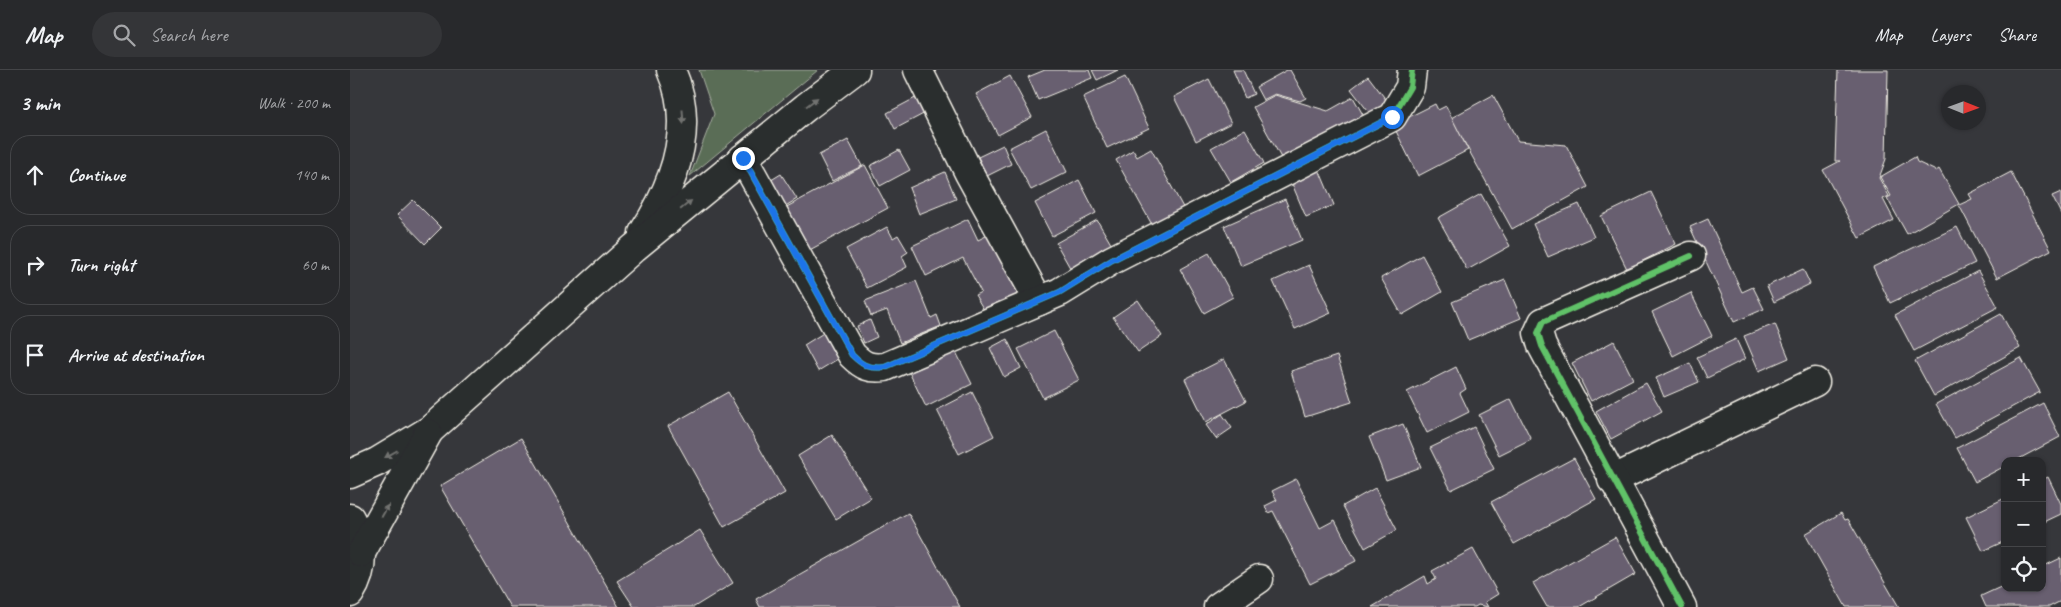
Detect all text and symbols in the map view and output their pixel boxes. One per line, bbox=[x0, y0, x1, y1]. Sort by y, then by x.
search box bbox=[92, 12, 442, 57]
text: Map bbox=[25, 20, 62, 50]
icon: search bbox=[110, 21, 138, 49]
text: Search here bbox=[150, 23, 228, 47]
text: Map bbox=[1875, 24, 1903, 46]
text: Layers bbox=[1931, 24, 1970, 46]
text: Share bbox=[1998, 24, 2036, 46]
north arrow bbox=[1941, 85, 1986, 130]
text: 3 min bbox=[20, 90, 60, 116]
text: Walk · 200 m bbox=[258, 93, 330, 113]
one-way arrow bbox=[805, 97, 818, 108]
route start bbox=[1381, 106, 1404, 129]
one-way arrow bbox=[679, 109, 687, 125]
route end bbox=[732, 147, 755, 170]
icon: ahead bbox=[21, 161, 49, 189]
text: Continue bbox=[68, 163, 125, 187]
text: 140 m bbox=[295, 165, 329, 185]
one-way arrow bbox=[679, 200, 692, 211]
icon: right bbox=[21, 251, 49, 279]
text: Turn right bbox=[68, 253, 135, 277]
text: 60 m bbox=[302, 255, 329, 275]
icon: arrive bbox=[21, 341, 49, 369]
text: Arrive at destination bbox=[68, 343, 204, 367]
one-way arrow bbox=[384, 450, 399, 458]
map controls bbox=[2001, 457, 2046, 592]
button: + bbox=[2001, 457, 2046, 502]
button: − bbox=[2001, 502, 2046, 547]
one-way arrow bbox=[380, 504, 389, 517]
button: locate bbox=[2001, 547, 2046, 592]

